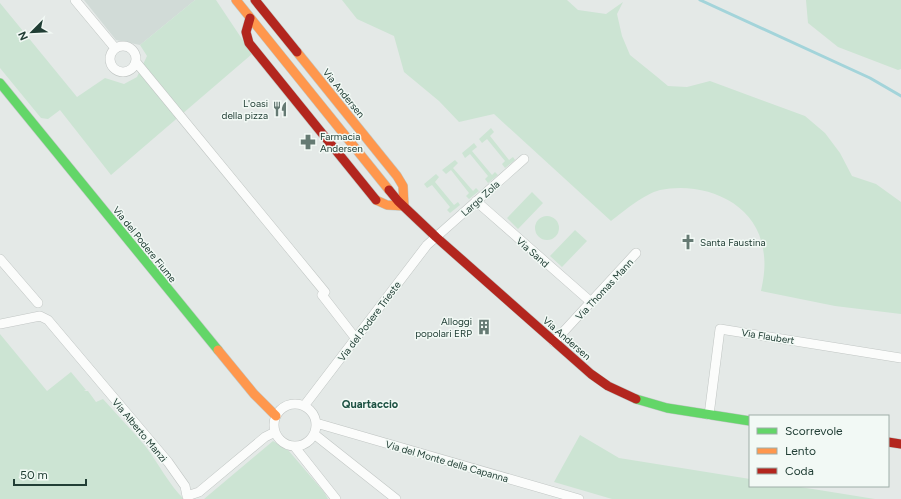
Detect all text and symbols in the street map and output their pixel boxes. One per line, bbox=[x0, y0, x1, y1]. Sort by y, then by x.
north arrow bbox=[12, 12, 52, 52]
text: N bbox=[16, 29, 31, 42]
street label: Via Andersen bbox=[320, 66, 368, 121]
place label: L'oasi della pizza bbox=[222, 97, 268, 122]
restaurant icon: L'oasi della pizza bbox=[271, 100, 289, 118]
place label: Farmacia Andersen bbox=[320, 130, 363, 155]
pharmacy icon: Farmacia Andersen bbox=[299, 133, 317, 151]
street label: Largo Zola bbox=[458, 178, 502, 219]
street label: Via del Podere Fiume bbox=[110, 204, 180, 285]
church icon: Santa Faustina bbox=[679, 233, 697, 251]
street label: Via Sand bbox=[514, 235, 552, 270]
place label: Santa Faustina bbox=[700, 236, 766, 249]
street label: Via Thomas Mann bbox=[573, 256, 636, 323]
street label: Via del Podere Trieste bbox=[335, 278, 404, 364]
street label: Via Andersen bbox=[540, 314, 594, 363]
place label: Alloggi popolari ERP bbox=[415, 315, 472, 340]
building icon: Alloggi popolari ERP bbox=[475, 318, 493, 336]
street label: Via Flaubert bbox=[740, 326, 796, 347]
street label: Via Alberto Manzi bbox=[109, 396, 170, 465]
district label: Quartaccio bbox=[342, 398, 399, 411]
legend bbox=[749, 415, 889, 487]
text: Scorrevole bbox=[785, 424, 843, 438]
street label: Via del Monte della Capanna bbox=[384, 438, 510, 485]
text: Lento bbox=[785, 444, 816, 458]
scale bar bbox=[14, 461, 86, 487]
text: Coda bbox=[785, 464, 814, 478]
text: 50 m bbox=[20, 468, 48, 482]

